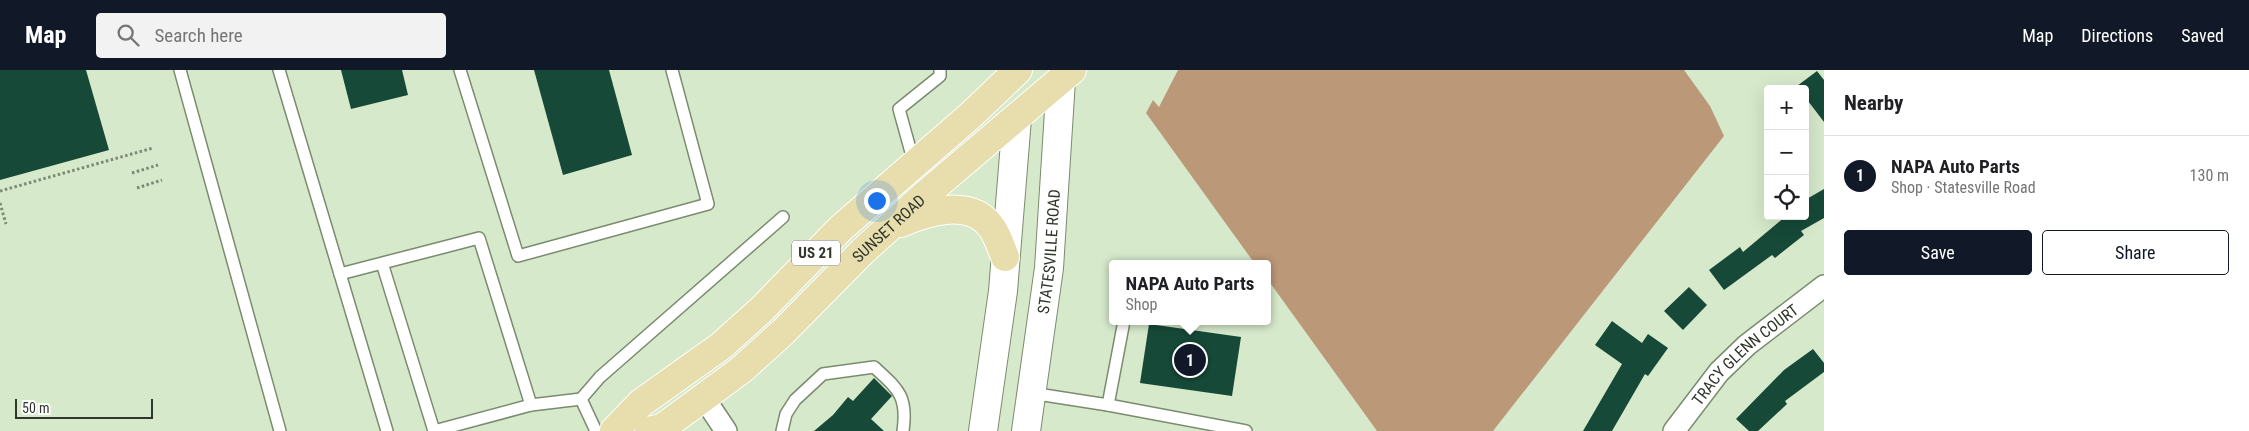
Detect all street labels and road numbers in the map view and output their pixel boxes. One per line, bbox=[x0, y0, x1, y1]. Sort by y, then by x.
street label: STATESVILLE ROAD bbox=[1033, 189, 1064, 315]
street label: SUNSET ROAD bbox=[848, 190, 929, 266]
road number: US 21 bbox=[792, 240, 840, 266]
street label: TRACY GLENN COURT bbox=[1688, 300, 1802, 409]

